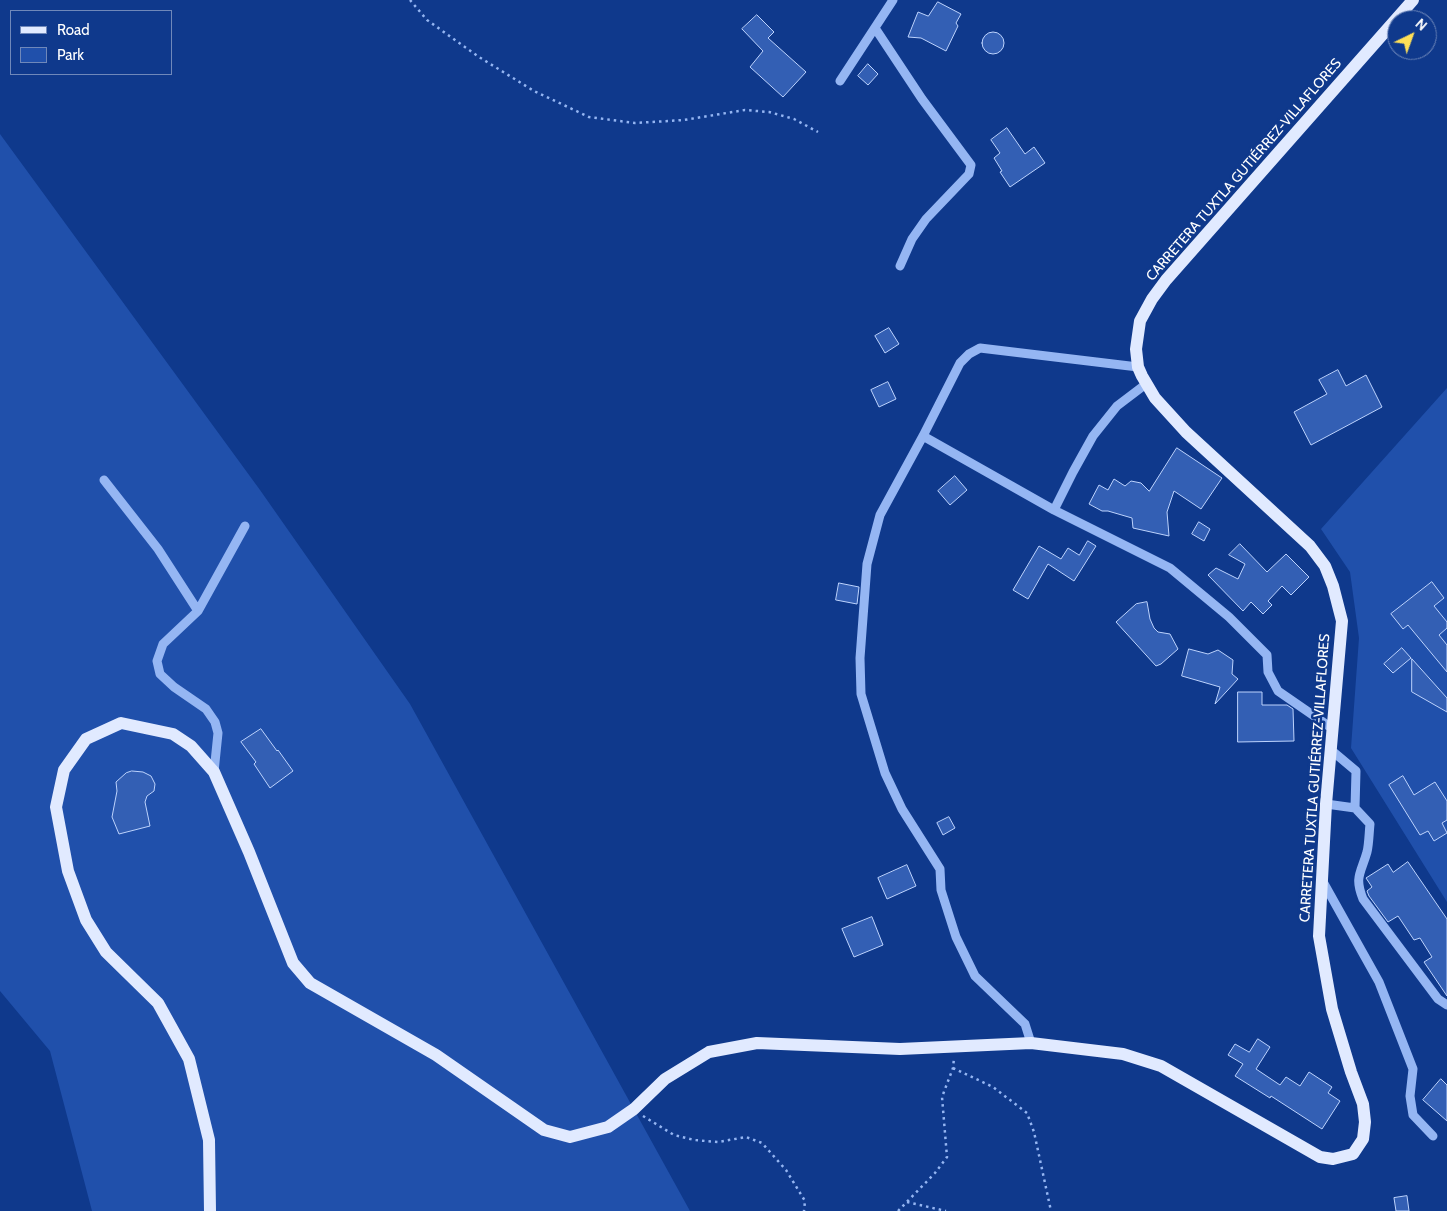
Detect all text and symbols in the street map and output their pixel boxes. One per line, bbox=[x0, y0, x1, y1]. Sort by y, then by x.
legend bbox=[10, 10, 172, 75]
north arrow bbox=[1387, 10, 1437, 60]
text: N bbox=[1412, 15, 1431, 35]
text: Road bbox=[57, 21, 90, 39]
text: Park bbox=[57, 46, 84, 64]
street label: CARRETERA TUXTLA GUTIÉRREZ-VILLAFLORES bbox=[1143, 55, 1345, 285]
street label: CARRETERA TUXTLA GUTIÉRREZ-VILLAFLORES bbox=[1297, 633, 1333, 923]

